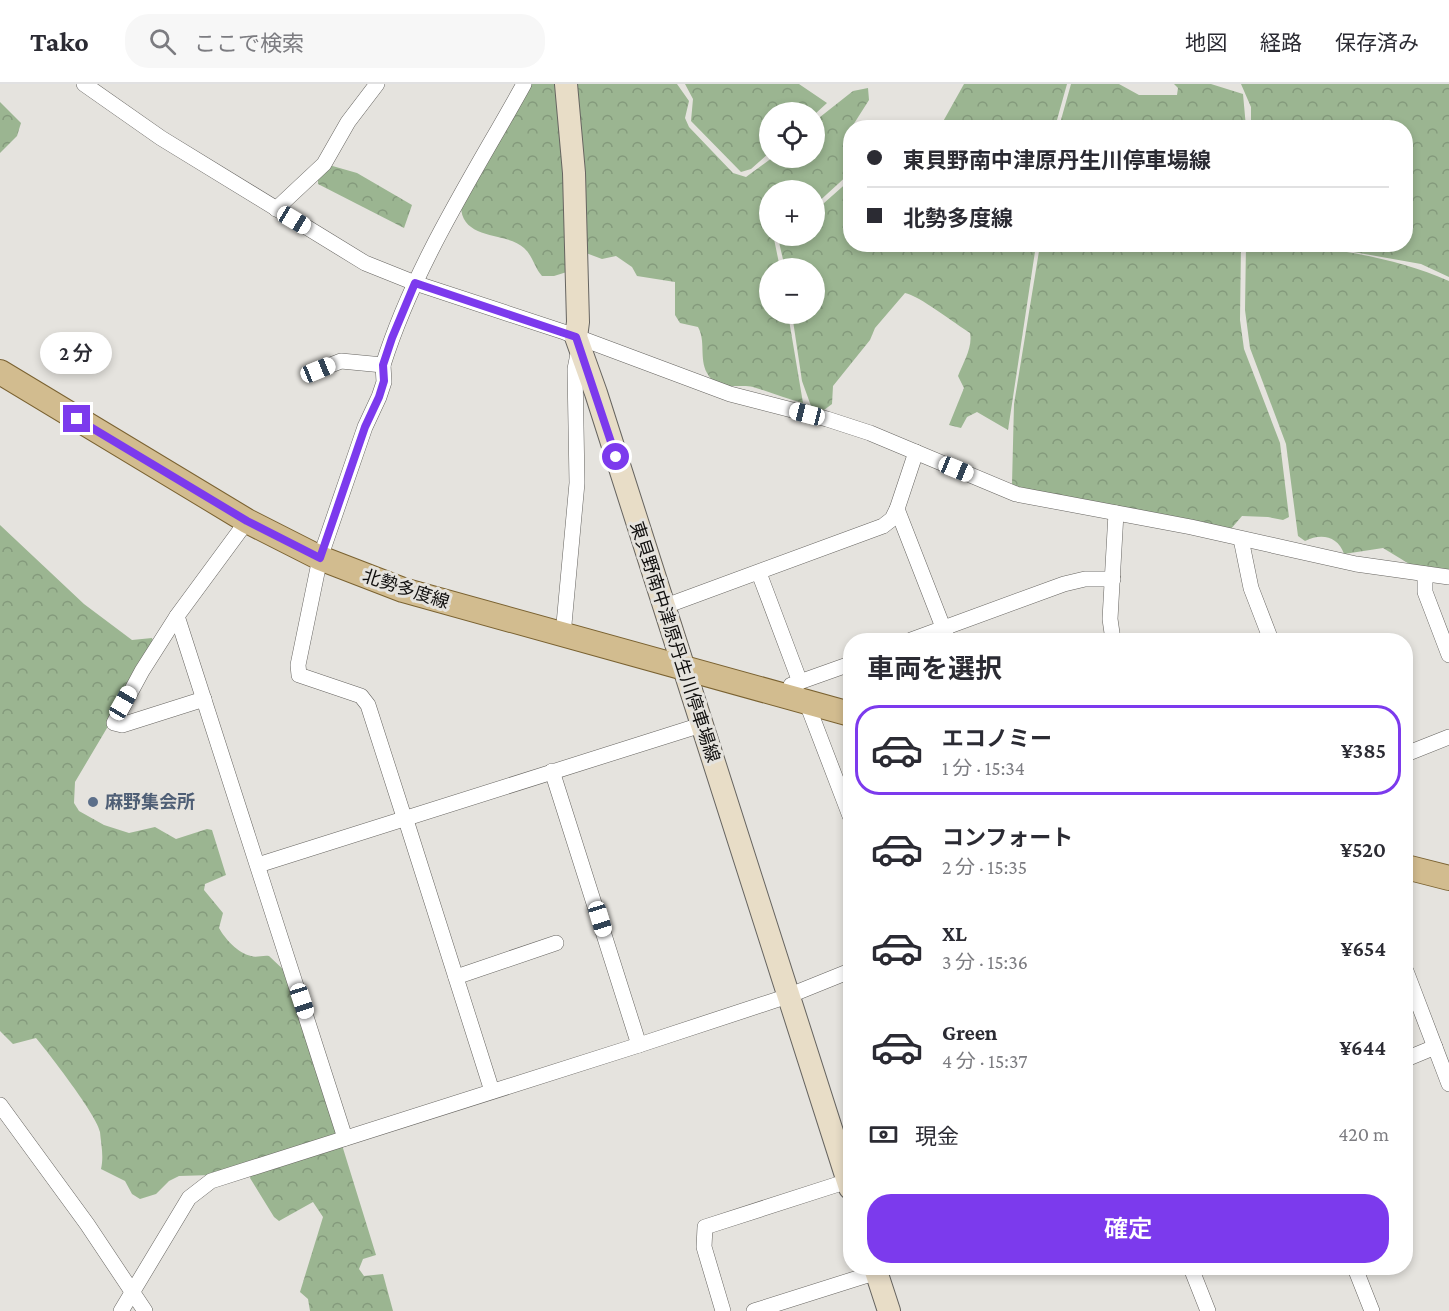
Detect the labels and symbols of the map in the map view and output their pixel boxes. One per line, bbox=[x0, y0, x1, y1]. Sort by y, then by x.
car bbox=[274, 203, 314, 237]
callout: 2 分 bbox=[41, 332, 113, 374]
car bbox=[298, 355, 338, 385]
car bbox=[787, 401, 827, 427]
route end bbox=[63, 405, 90, 432]
route start bbox=[602, 443, 629, 470]
car bbox=[936, 454, 976, 484]
street label: 東貝野南中津原丹生川停車場線 bbox=[627, 519, 723, 765]
street label: 北勢多度線 bbox=[360, 566, 452, 612]
car bbox=[106, 683, 140, 723]
place label: 麻野集会所 bbox=[105, 792, 195, 812]
marker: 麻野集会所 bbox=[86, 795, 100, 809]
car bbox=[586, 899, 614, 939]
car bbox=[288, 981, 316, 1021]

